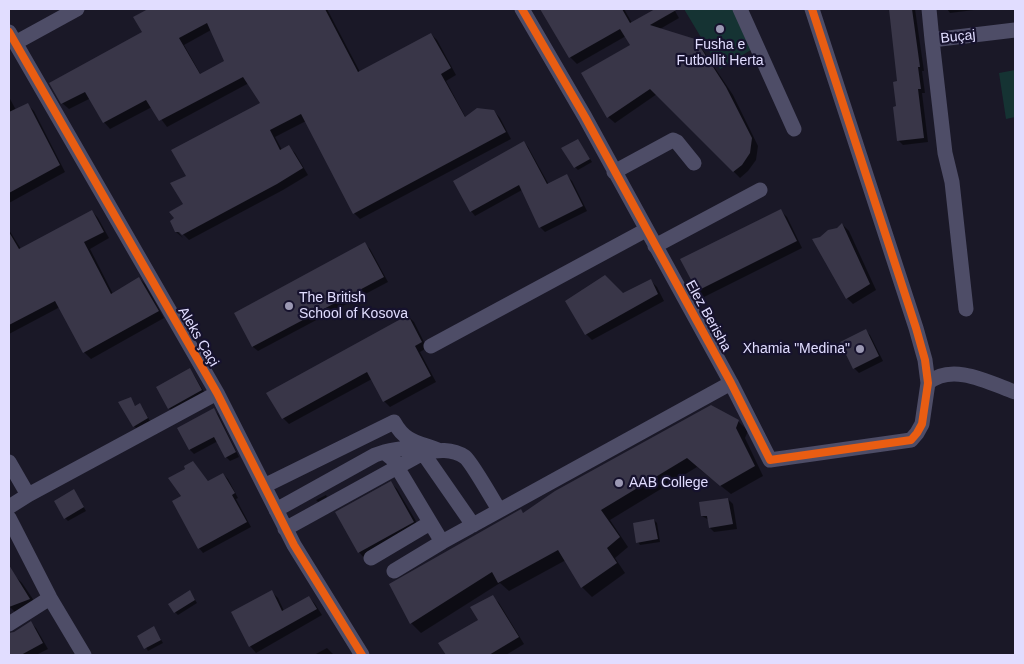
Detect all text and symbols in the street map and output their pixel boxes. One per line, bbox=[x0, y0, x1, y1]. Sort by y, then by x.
marker: Fusha e Futbollit Herta bbox=[714, 23, 726, 35]
street label: Buçaj bbox=[940, 27, 976, 47]
place label: Fusha e Futbollit Herta bbox=[676, 37, 764, 70]
street label: Elez Berisha bbox=[682, 278, 734, 354]
place label: The British School of Kosova bbox=[299, 290, 408, 322]
marker: The British School of Kosova bbox=[283, 300, 295, 312]
street label: Aleks Çaçi bbox=[174, 304, 222, 370]
place label: Xhamia "Medina" bbox=[743, 341, 850, 357]
marker: Xhamia "Medina" bbox=[854, 343, 866, 355]
place label: AAB College bbox=[629, 475, 708, 491]
marker: AAB College bbox=[613, 477, 625, 489]

